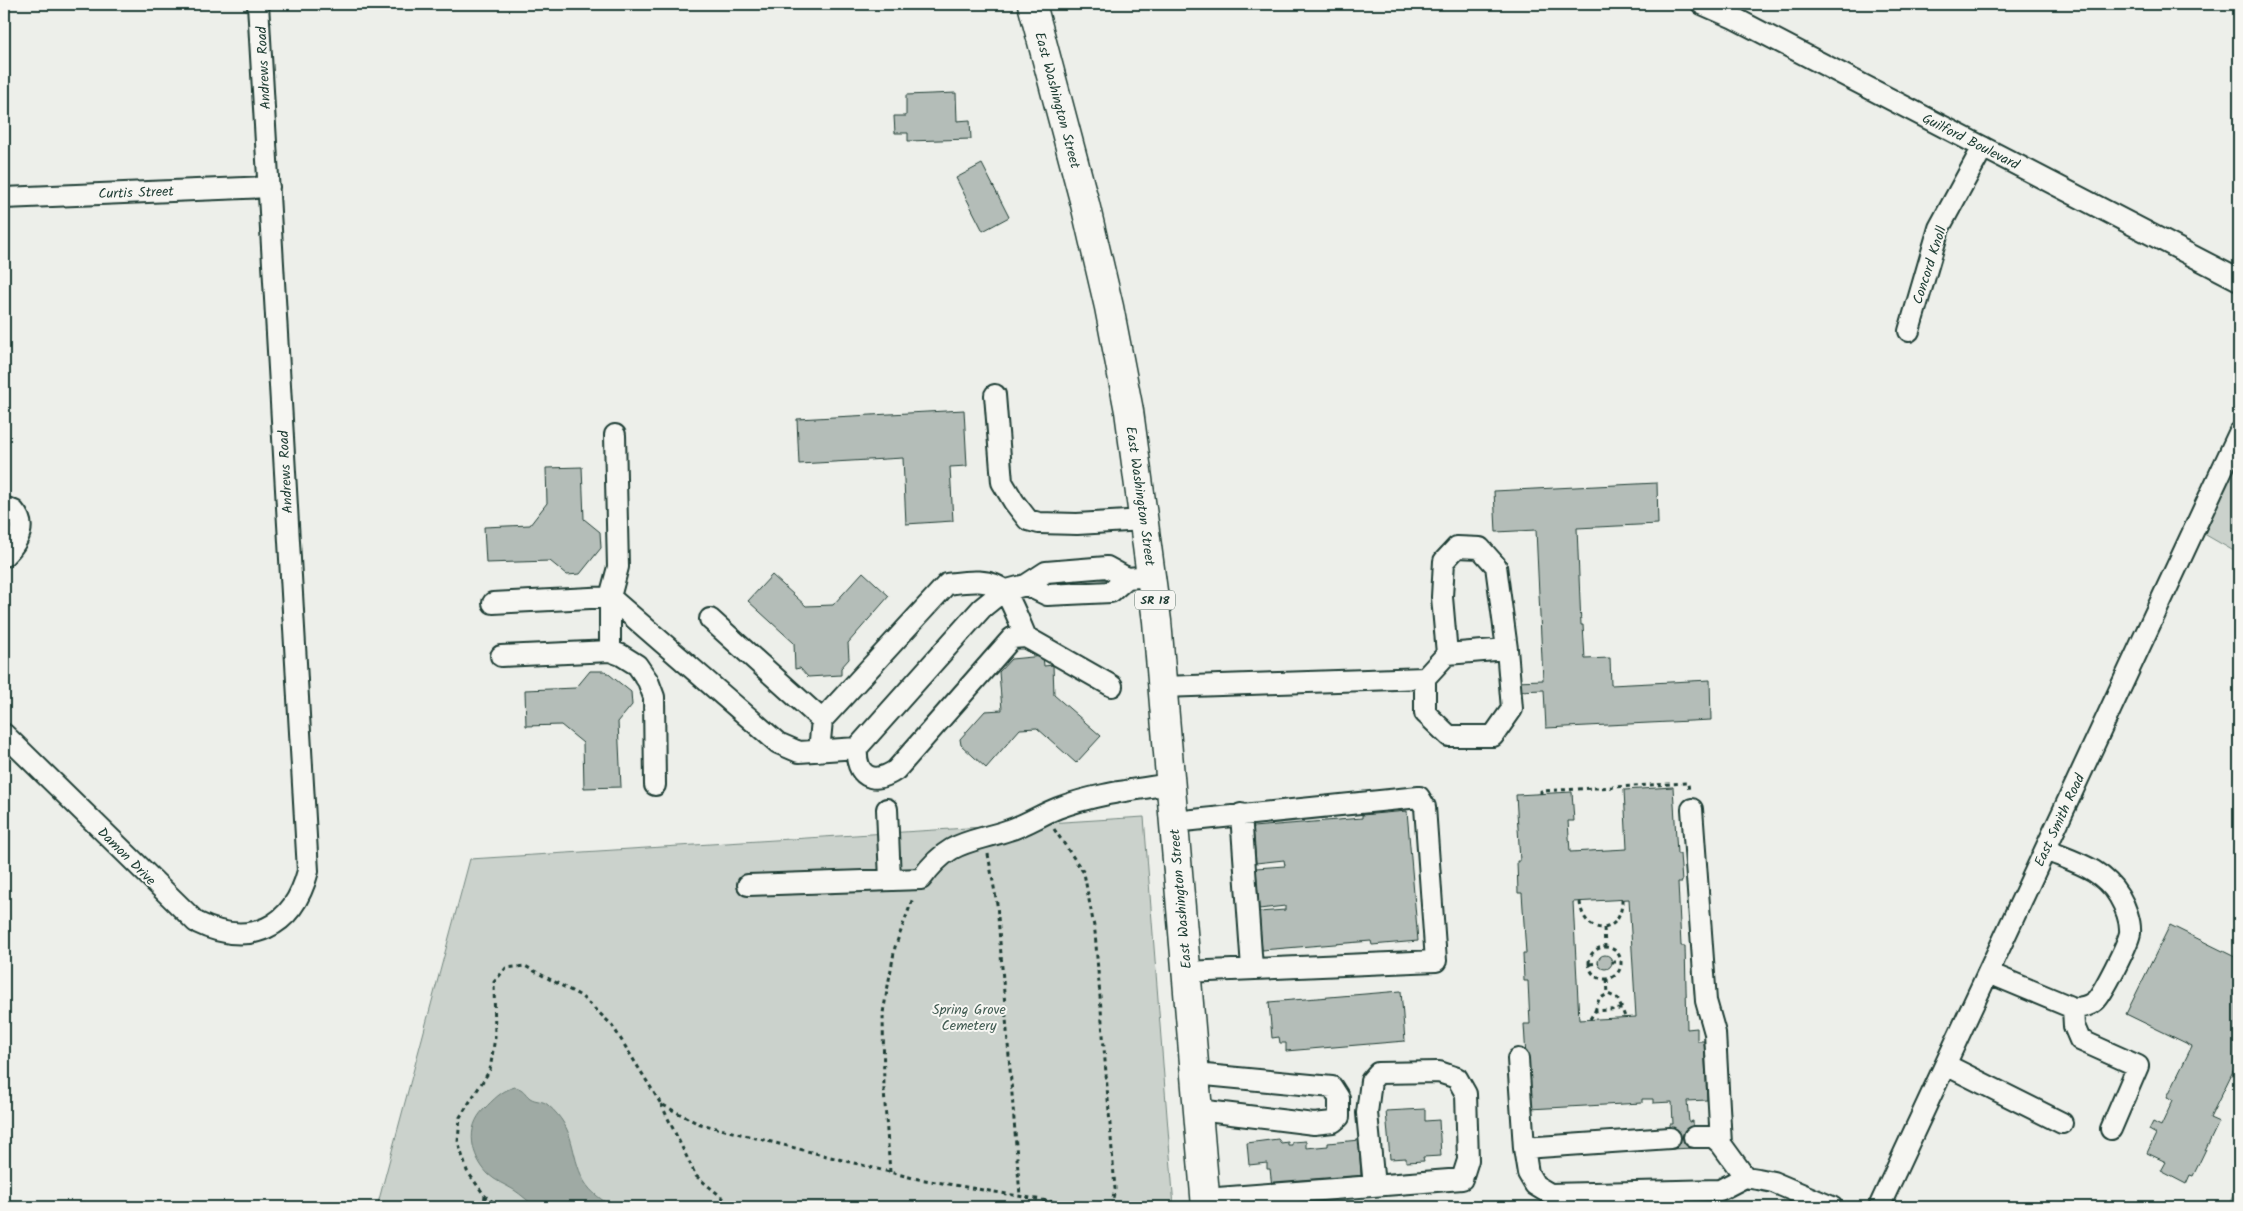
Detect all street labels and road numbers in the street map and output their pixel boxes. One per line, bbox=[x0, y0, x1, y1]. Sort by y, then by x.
street label: Andrews Road bbox=[251, 25, 277, 110]
street label: East Washington Street bbox=[1028, 30, 1086, 172]
street label: Guilford Boulevard bbox=[1918, 108, 2024, 176]
street label: Curtis Street bbox=[98, 181, 175, 205]
street label: Concord Knoll bbox=[1907, 223, 1953, 307]
street label: East Washington Street bbox=[1119, 425, 1161, 568]
street label: Andrews Road bbox=[273, 429, 299, 514]
road number: SR 18 bbox=[1135, 590, 1175, 610]
street label: East Smith Road bbox=[2029, 769, 2091, 871]
street label: Damon Drive bbox=[92, 822, 161, 892]
street label: East Washington Street bbox=[1164, 827, 1198, 970]

